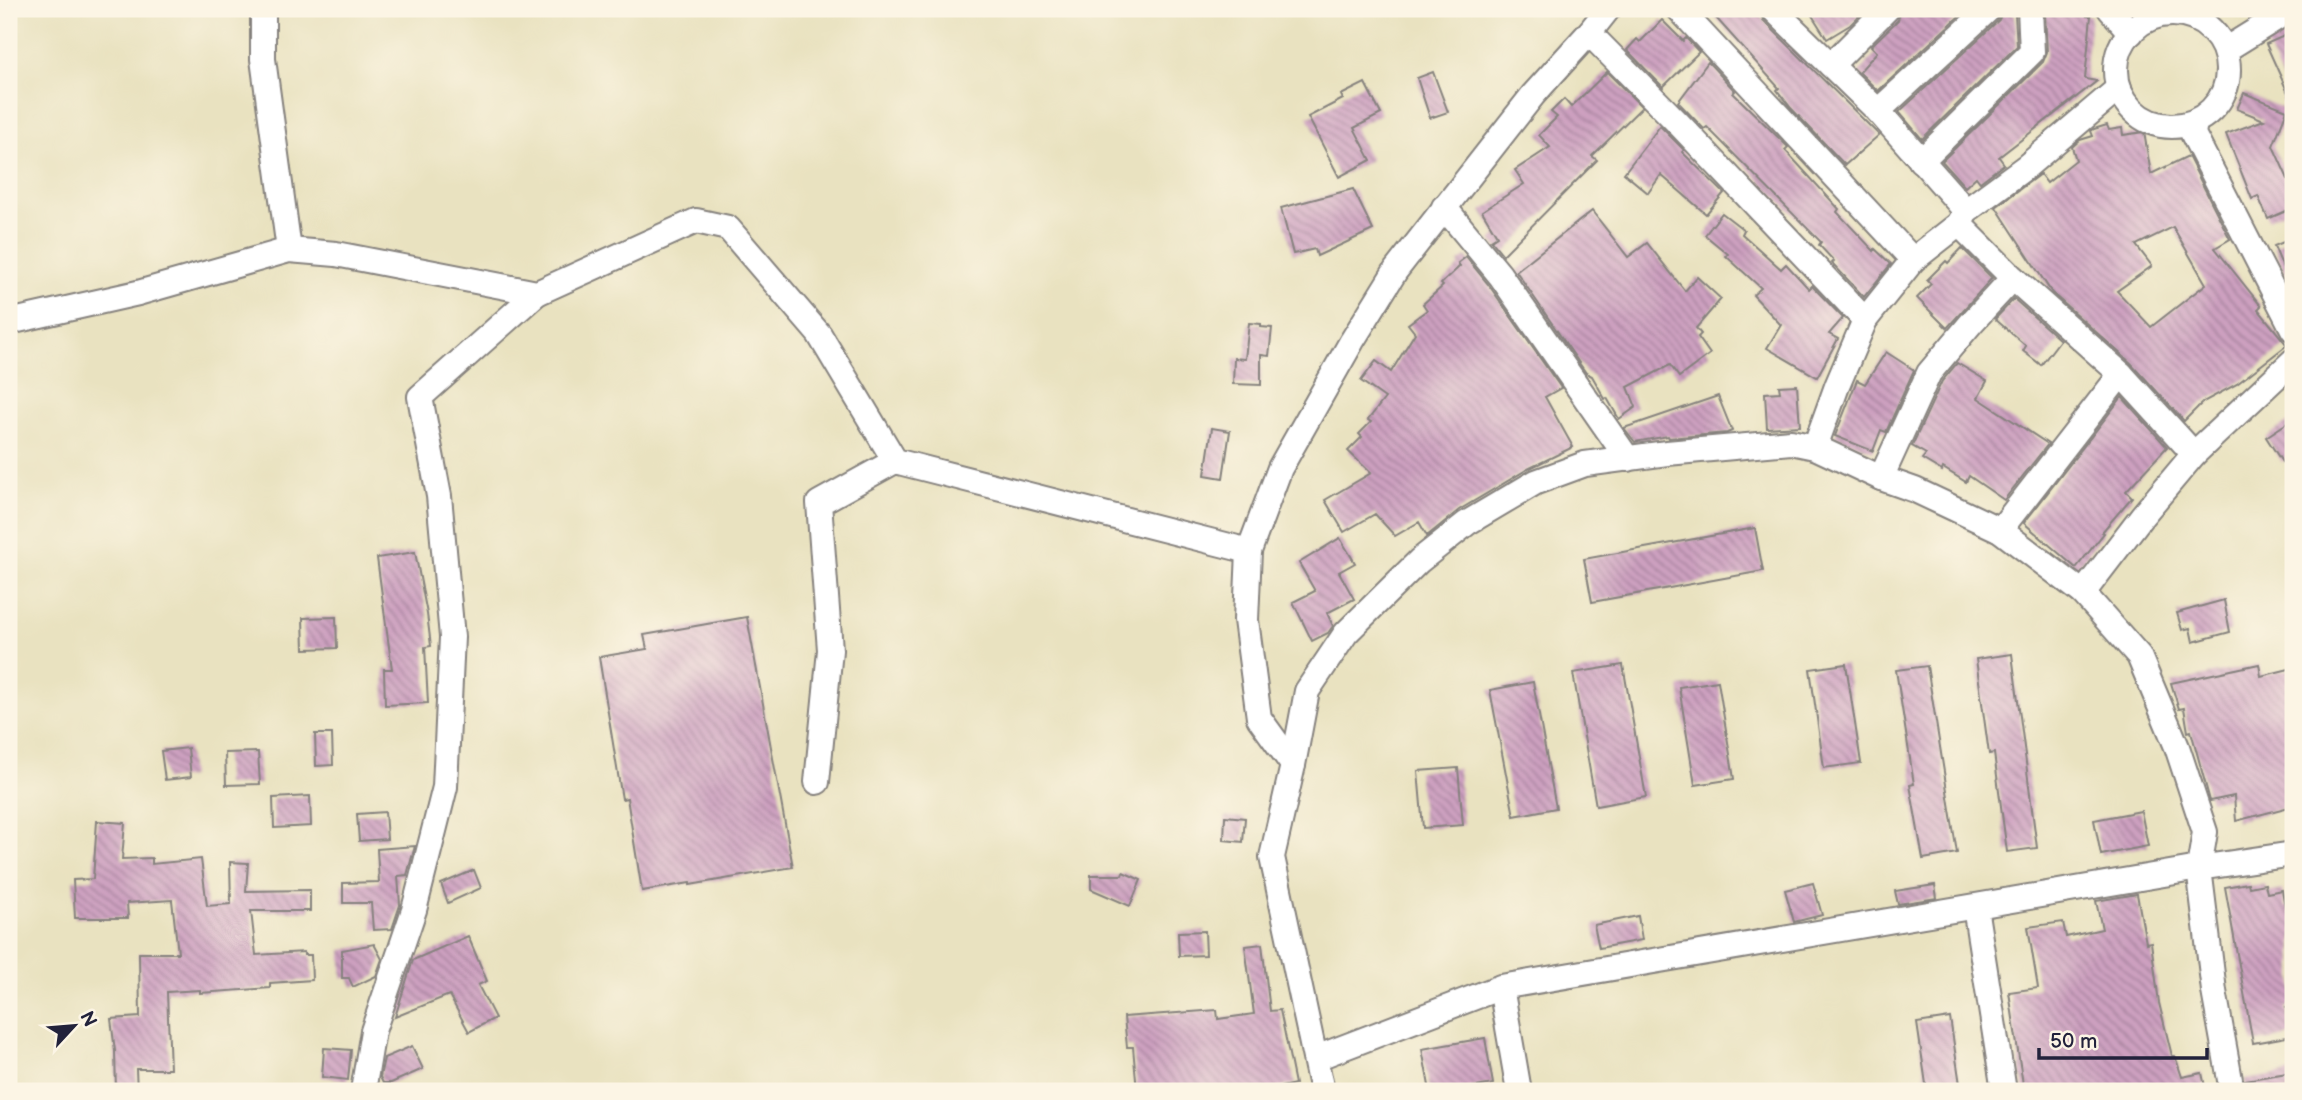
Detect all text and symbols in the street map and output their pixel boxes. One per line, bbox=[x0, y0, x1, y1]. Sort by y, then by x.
north arrow bbox=[38, 992, 108, 1062]
text: N bbox=[74, 1008, 101, 1031]
scale bar bbox=[2039, 1016, 2208, 1060]
text: 50 m bbox=[2050, 1029, 2097, 1054]

